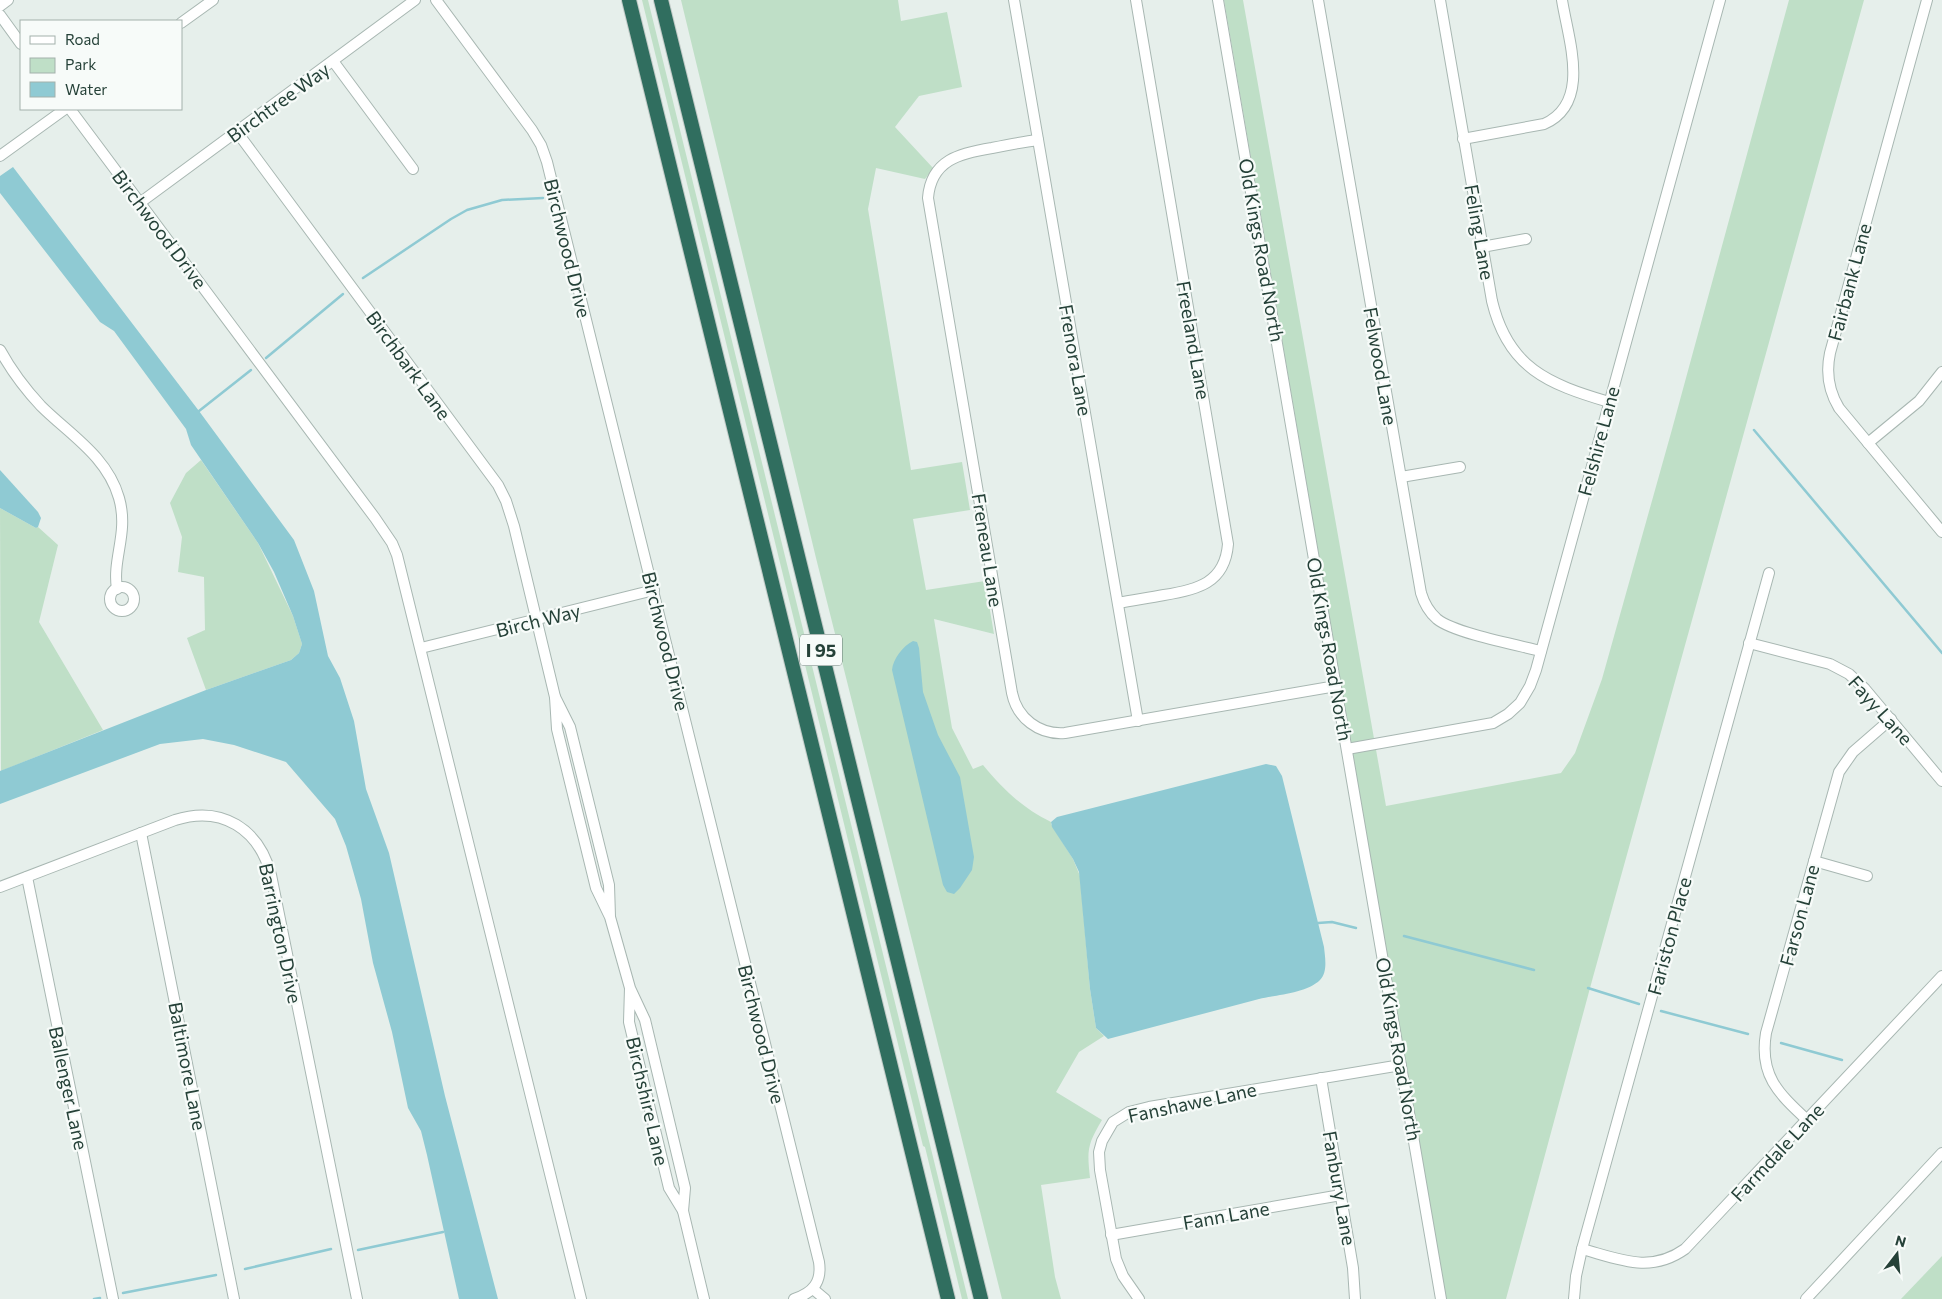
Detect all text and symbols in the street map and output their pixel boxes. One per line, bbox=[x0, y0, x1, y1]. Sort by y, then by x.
legend bbox=[20, 20, 182, 110]
text: Road bbox=[65, 30, 100, 48]
text: Park bbox=[65, 55, 96, 73]
street label: Birchtree Way bbox=[222, 57, 334, 147]
text: Water bbox=[65, 80, 107, 98]
street label: Old Kings Road North bbox=[1235, 156, 1289, 344]
street label: Birchwood Drive bbox=[108, 165, 212, 293]
street label: Birchwood Drive bbox=[540, 176, 596, 320]
street label: Feling Lane bbox=[1460, 182, 1500, 282]
street label: Fairbank Lane bbox=[1822, 221, 1876, 343]
street label: Freeland Lane bbox=[1172, 279, 1216, 401]
street label: Frenora Lane bbox=[1055, 302, 1097, 418]
street label: Felwood Lane bbox=[1359, 305, 1403, 427]
street label: Birchbark Lane bbox=[362, 306, 456, 424]
street label: Felshire Lane bbox=[1572, 384, 1624, 498]
street label: Freneau Lane bbox=[968, 492, 1008, 608]
street label: Old Kings Road North bbox=[1303, 555, 1357, 743]
street label: Birchwood Drive bbox=[638, 569, 694, 713]
street label: Birch Way bbox=[493, 598, 583, 642]
road number: I 95 bbox=[800, 634, 842, 666]
street label: Fayy Lane bbox=[1844, 671, 1918, 749]
street label: Barrington Drive bbox=[255, 861, 307, 1005]
street label: Farson Lane bbox=[1774, 862, 1824, 968]
street label: Fariston Place bbox=[1642, 875, 1696, 997]
street label: Old Kings Road North bbox=[1372, 955, 1426, 1143]
street label: Birchwood Drive bbox=[734, 962, 790, 1106]
street label: Baltimore Lane bbox=[164, 1000, 212, 1132]
street label: Ballenger Lane bbox=[45, 1024, 93, 1152]
street label: Birchshire Lane bbox=[622, 1034, 674, 1168]
street label: Fanshawe Lane bbox=[1126, 1077, 1258, 1127]
street label: Farmdale Lane bbox=[1726, 1098, 1828, 1206]
street label: Fanbury Lane bbox=[1319, 1129, 1361, 1247]
street label: Fann Lane bbox=[1181, 1196, 1271, 1234]
north arrow bbox=[1872, 1229, 1922, 1279]
text: N bbox=[1893, 1231, 1908, 1251]

